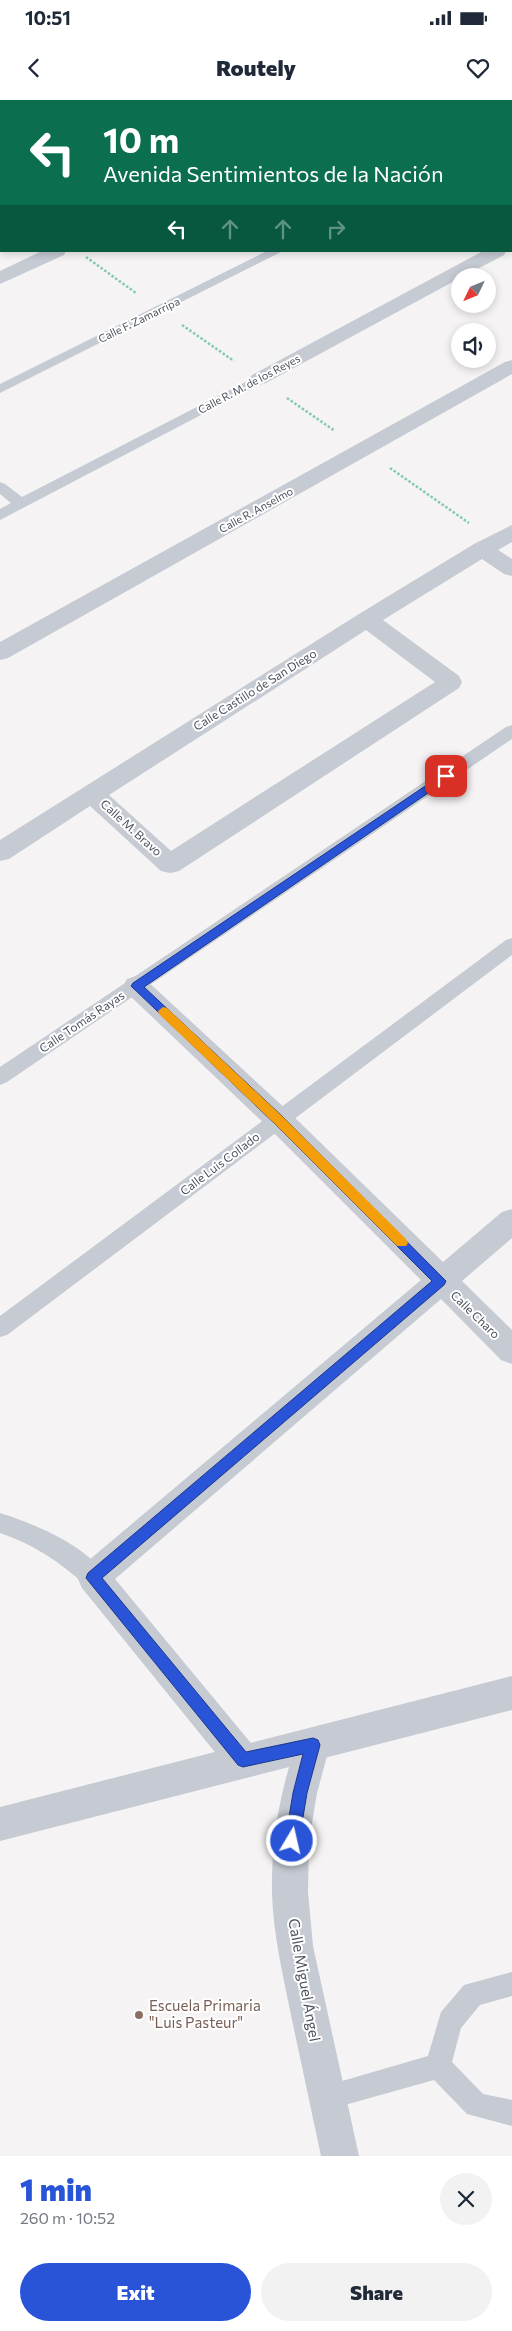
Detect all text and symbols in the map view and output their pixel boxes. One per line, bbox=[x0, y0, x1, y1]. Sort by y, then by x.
text: 10:51 bbox=[25, 6, 71, 29]
icon: back bbox=[20, 54, 48, 82]
text: Routely bbox=[216, 54, 296, 81]
icon: heart bbox=[464, 54, 492, 82]
text: 10 m bbox=[103, 117, 179, 160]
icon: left bbox=[20, 120, 85, 185]
text: Avenida Sentimientos de la Nación bbox=[103, 160, 444, 187]
icon: left bbox=[163, 215, 191, 243]
icon: ahead bbox=[216, 215, 244, 243]
icon: ahead bbox=[269, 215, 297, 243]
icon: right bbox=[322, 215, 350, 243]
north arrow bbox=[451, 268, 496, 312]
map controls bbox=[451, 268, 496, 368]
street label: Calle F. Zamarripa bbox=[96, 294, 182, 345]
button: sound bbox=[451, 323, 496, 368]
street label: Calle R. M. de los Reyes bbox=[196, 351, 302, 416]
street label: Calle R. Anselmo bbox=[217, 484, 295, 535]
street label: Calle Castillo de San Diego bbox=[190, 645, 319, 733]
pin bbox=[425, 755, 467, 797]
icon: arrive bbox=[432, 762, 460, 790]
street label: Calle M. Bravo bbox=[98, 796, 165, 858]
street label: Calle Tomás Rayas bbox=[36, 988, 127, 1055]
street label: Calle Luis Collado bbox=[177, 1129, 262, 1198]
street label: Calle Charo bbox=[448, 1288, 503, 1341]
position arrow bbox=[265, 1814, 317, 1866]
street label: Calle Miguel Ángel bbox=[285, 1917, 326, 2043]
place label: Escuela Primaria "Luis Pasteur" bbox=[149, 1996, 261, 2031]
marker: Escuela Primaria "Luis Pasteur" bbox=[133, 2009, 145, 2021]
text: 1 min bbox=[20, 2170, 92, 2207]
button: close bbox=[440, 2173, 492, 2225]
text: 260 m · 10:52 bbox=[20, 2208, 115, 2227]
button: Exit bbox=[20, 2263, 251, 2321]
button: Share bbox=[261, 2263, 492, 2321]

